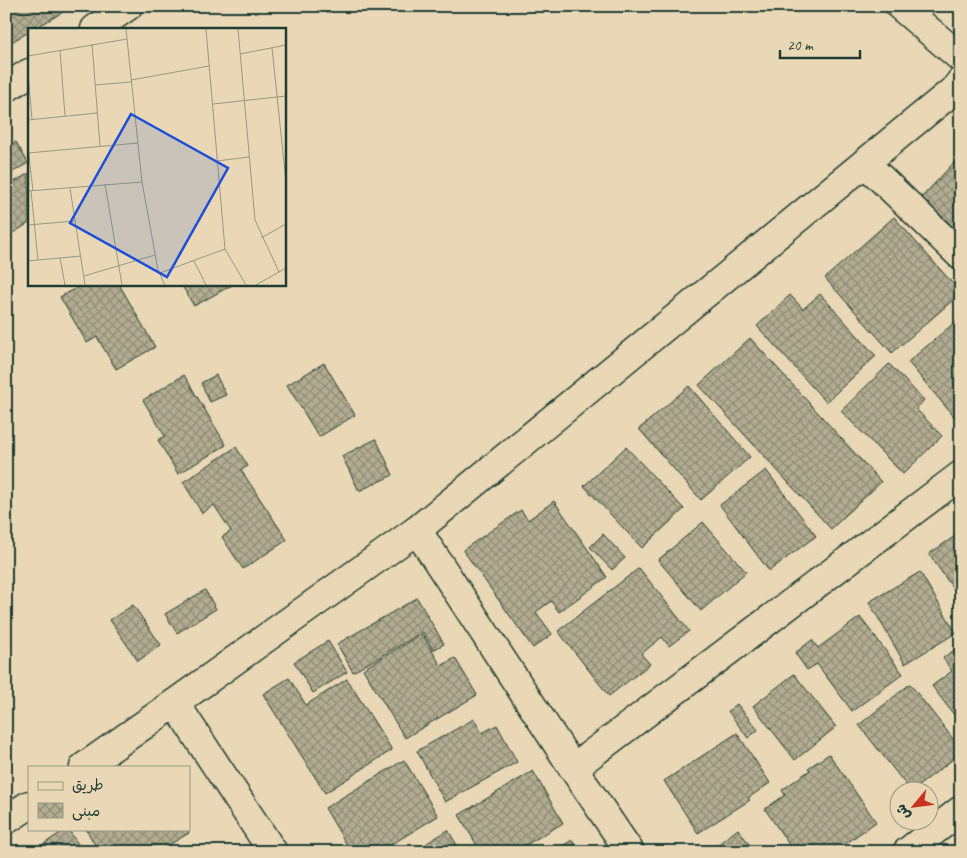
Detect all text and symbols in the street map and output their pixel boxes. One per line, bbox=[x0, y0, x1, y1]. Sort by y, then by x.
inset map bbox=[28, 28, 285, 285]
scale bar bbox=[780, 28, 860, 60]
text: 20 m bbox=[787, 36, 814, 55]
legend bbox=[28, 766, 190, 830]
text: طريق bbox=[72, 776, 104, 795]
north arrow bbox=[890, 780, 940, 830]
text: ش bbox=[892, 801, 914, 823]
text: مبنى bbox=[72, 802, 100, 821]

